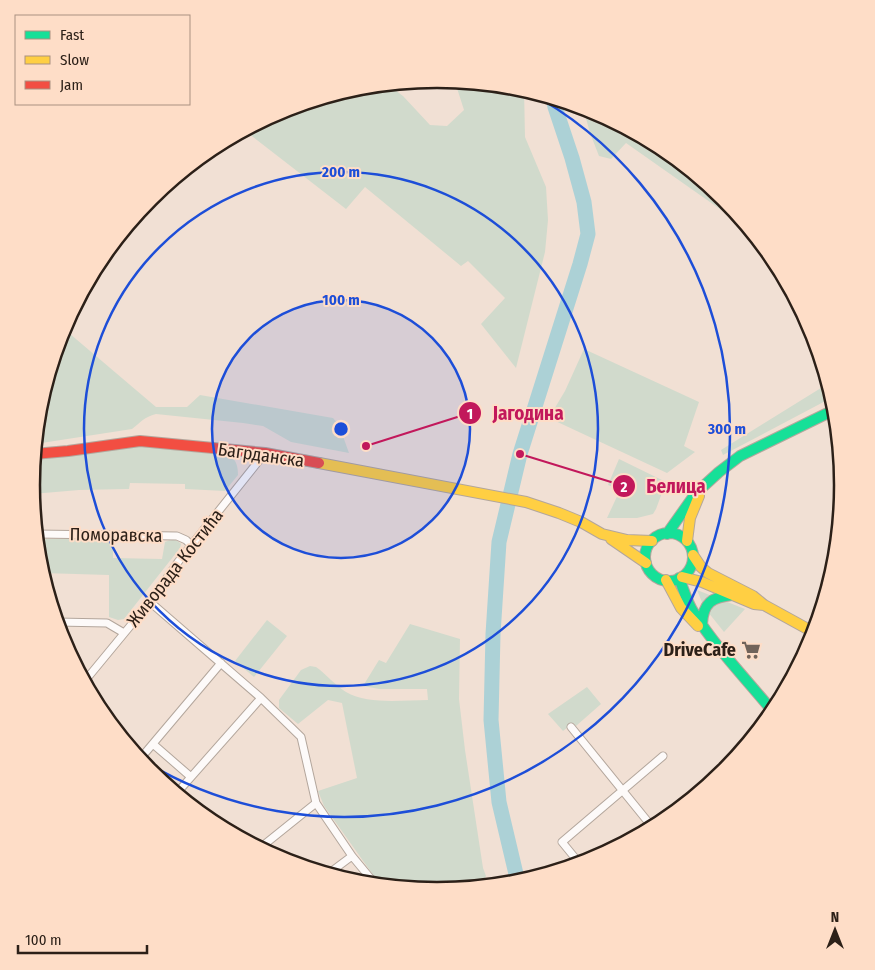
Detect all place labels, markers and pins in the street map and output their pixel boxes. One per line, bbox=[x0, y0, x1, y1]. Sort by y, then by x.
callout: Јагодина bbox=[458, 396, 574, 430]
centre of rings bbox=[332, 420, 350, 438]
callout: Белица bbox=[611, 469, 716, 503]
place label: DriveCafe bbox=[664, 639, 736, 661]
supermarket icon: DriveCafe bbox=[740, 639, 762, 661]

